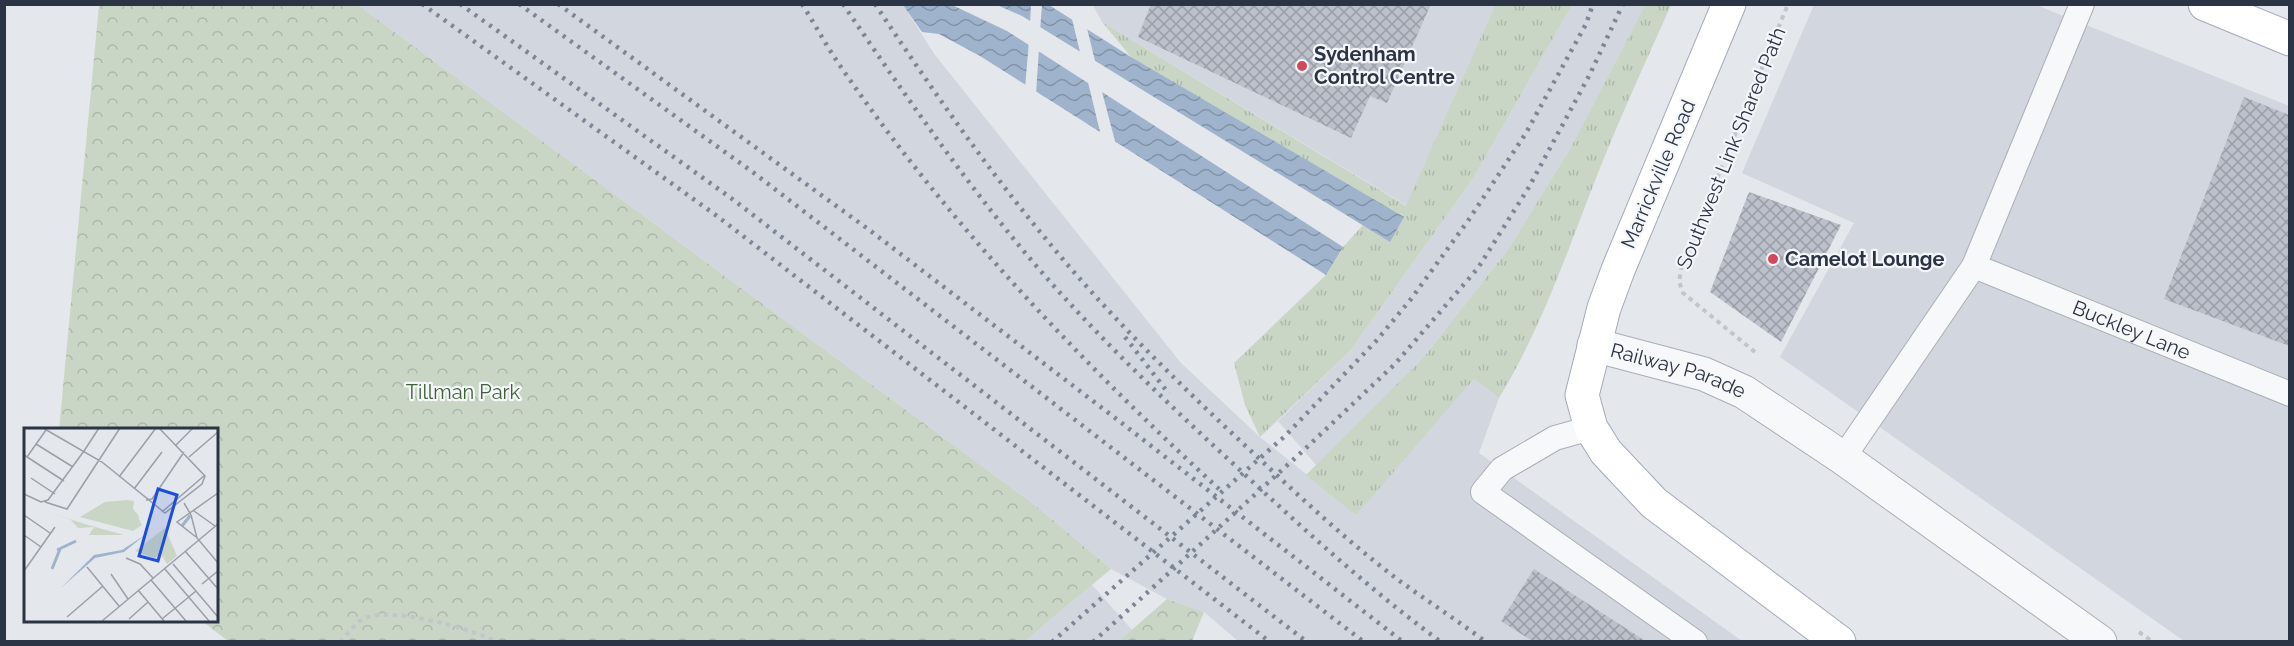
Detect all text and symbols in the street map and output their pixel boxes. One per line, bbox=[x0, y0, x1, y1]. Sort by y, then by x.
street label: Southwest Link Shared Path bbox=[1671, 24, 1791, 272]
place label: Sydenham Control Centre bbox=[1314, 42, 1455, 89]
marker: Sydenham Control Centre bbox=[1295, 59, 1309, 73]
street label: Marrickville Road bbox=[1616, 96, 1700, 252]
place label: Camelot Lounge bbox=[1785, 247, 1944, 271]
marker: Camelot Lounge bbox=[1766, 252, 1780, 266]
street label: Buckley Lane bbox=[2069, 295, 2194, 365]
street label: Railway Parade bbox=[1608, 338, 1750, 403]
park label: Tillman Park bbox=[406, 380, 521, 404]
inset map bbox=[24, 428, 218, 622]

